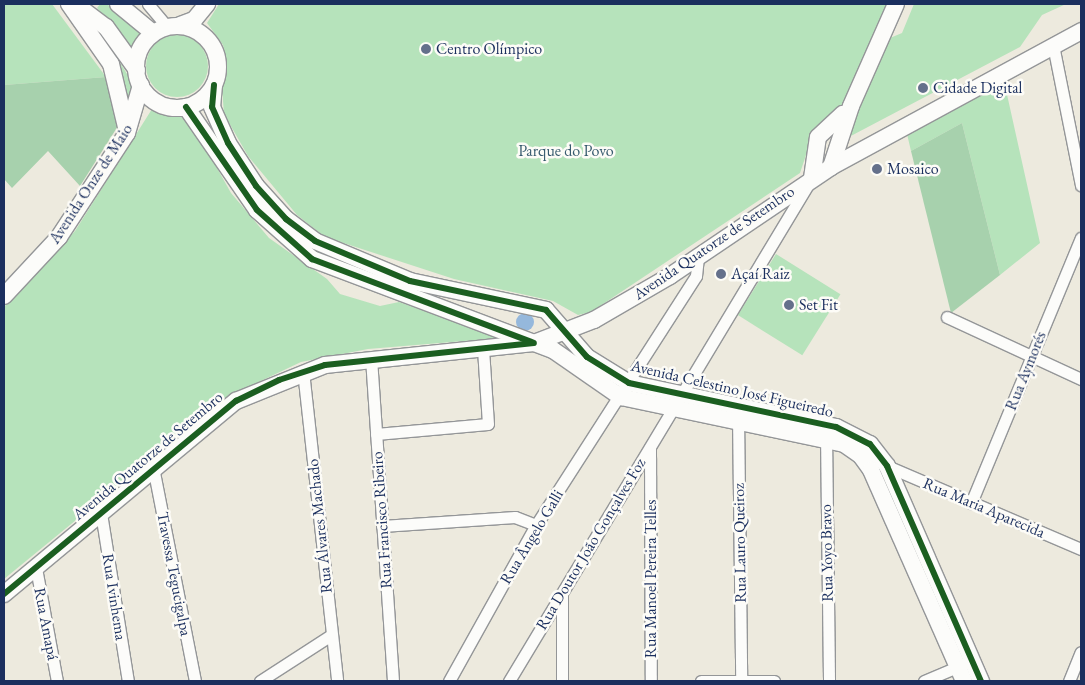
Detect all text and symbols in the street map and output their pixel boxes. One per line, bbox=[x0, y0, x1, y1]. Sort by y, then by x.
place label: Centro Olímpico bbox=[436, 39, 542, 59]
marker: Centro Olímpico bbox=[420, 43, 432, 55]
place label: Cidade Digital bbox=[933, 78, 1022, 98]
marker: Cidade Digital bbox=[917, 82, 929, 94]
street label: Avenida Onze de Maio bbox=[45, 121, 137, 247]
park label: Parque do Povo bbox=[518, 141, 614, 161]
place label: Mosaico bbox=[887, 159, 939, 179]
marker: Mosaico bbox=[871, 163, 883, 175]
street label: Avenida Quatorze de Setembro bbox=[630, 182, 798, 304]
place label: Açaí Raiz bbox=[731, 264, 790, 284]
marker: Açaí Raiz bbox=[715, 268, 727, 280]
place label: Set Fit bbox=[799, 295, 838, 315]
marker: Set Fit bbox=[783, 299, 795, 311]
street label: Rua Aymorés bbox=[1001, 329, 1051, 413]
street label: Avenida Celestino José Figueiredo bbox=[629, 356, 835, 422]
street label: Avenida Quatorze de Setembro bbox=[69, 388, 227, 524]
street label: Rua Francisco Ribeiro bbox=[368, 451, 396, 589]
street label: Rua Doutor João Gonçalves Foz bbox=[532, 455, 650, 633]
street label: Rua Álvares Machado bbox=[303, 458, 337, 594]
street label: Rua Maria Aparecida bbox=[920, 474, 1048, 542]
street label: Rua Lauro Queiroz bbox=[729, 483, 751, 603]
street label: Rua Ângelo Galli bbox=[496, 486, 568, 588]
street label: Rua Manoel Pereira Telles bbox=[641, 500, 661, 658]
street label: Rua Yoyo Bravo bbox=[817, 504, 837, 602]
street label: Travessa Tegucigalpa bbox=[153, 510, 195, 638]
street label: Rua Ivinhema bbox=[98, 552, 130, 642]
street label: Rua Amapá bbox=[30, 586, 62, 662]

